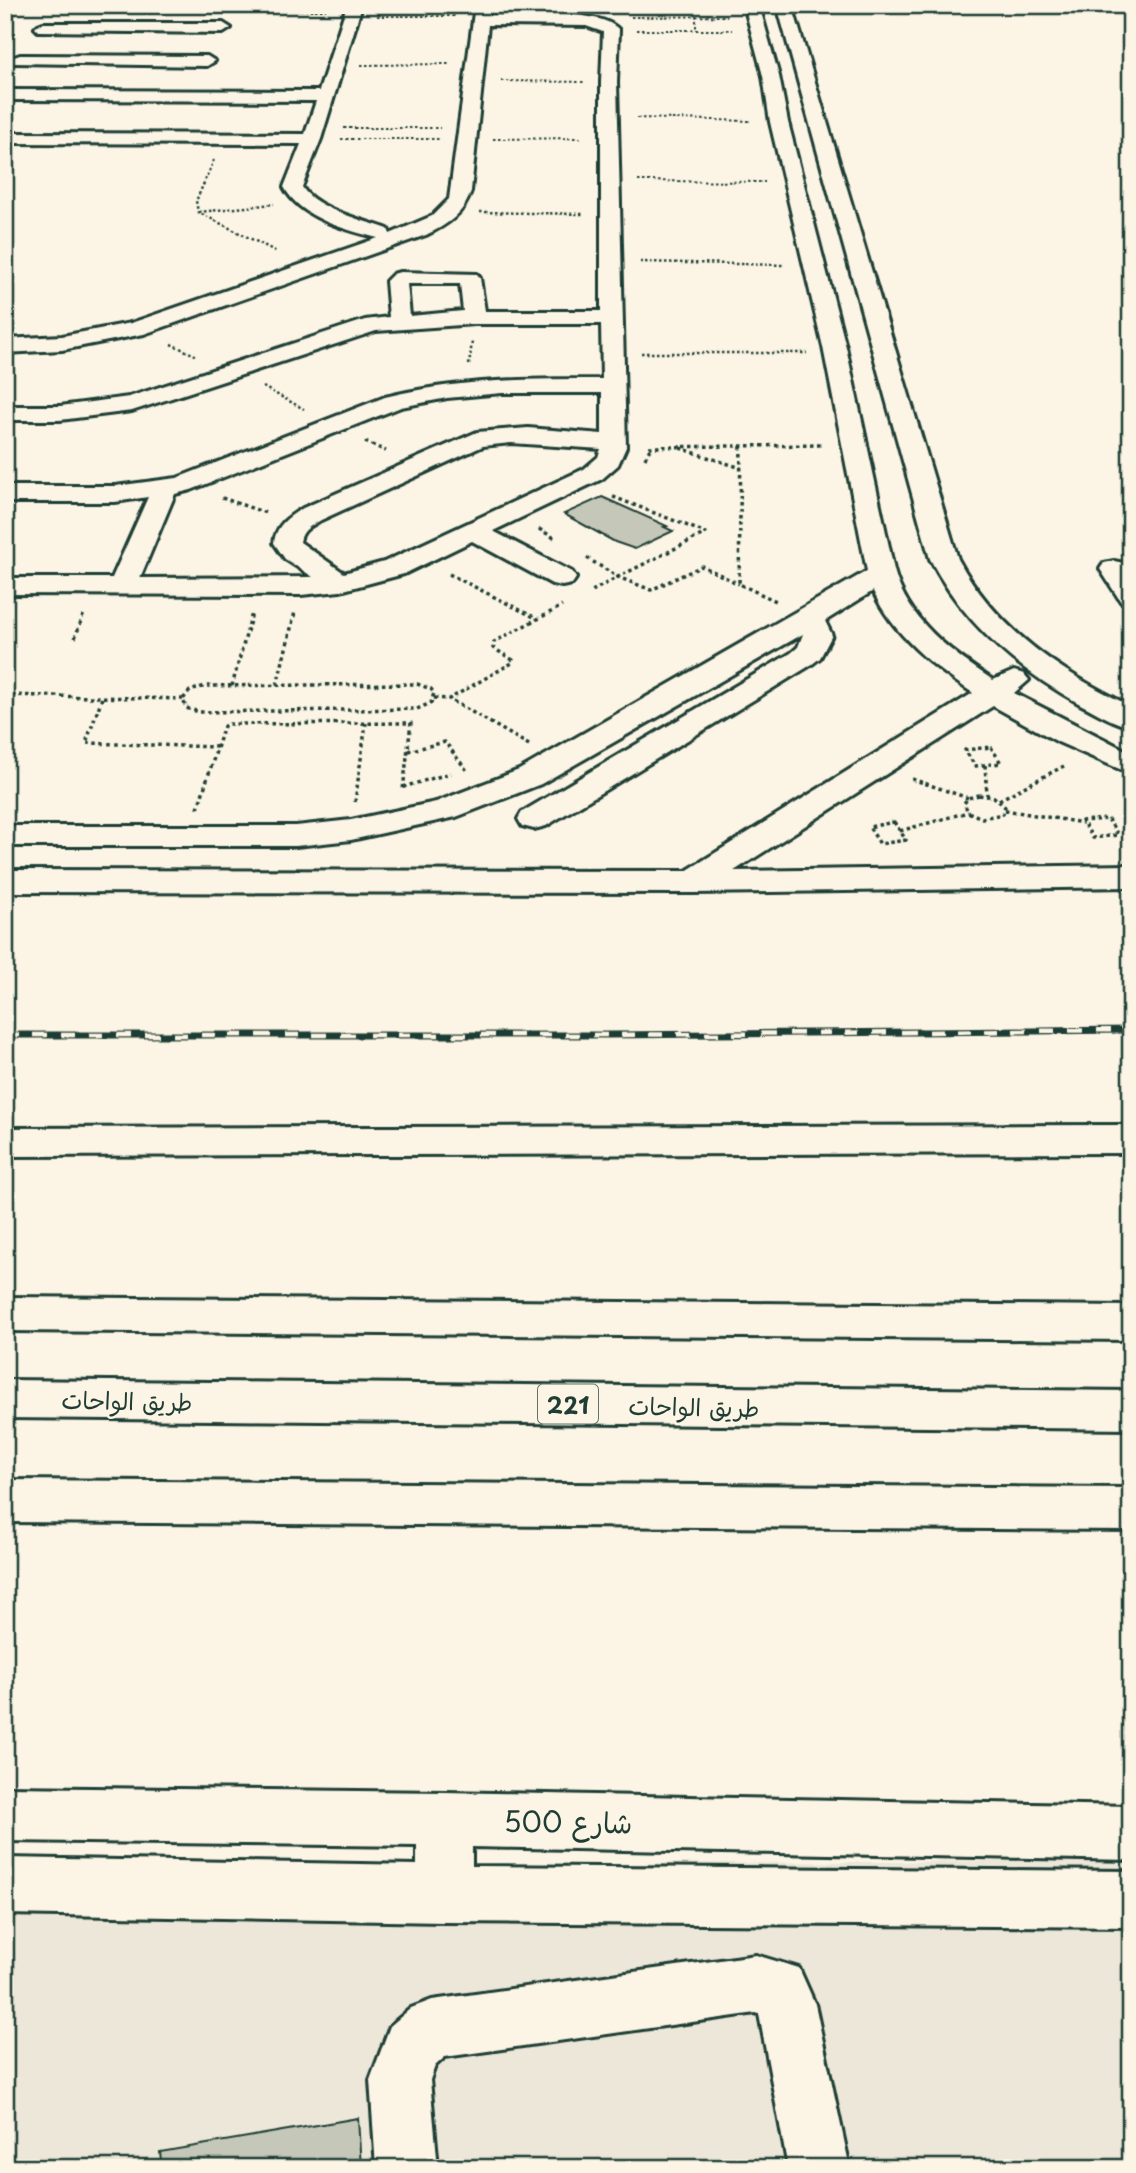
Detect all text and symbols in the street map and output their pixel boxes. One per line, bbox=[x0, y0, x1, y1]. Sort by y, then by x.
street label: طريق الواحات bbox=[61, 1381, 193, 1419]
road number: 221 bbox=[538, 1385, 598, 1424]
street label: طريق الواحات bbox=[628, 1387, 760, 1425]
street label: شارع 500 bbox=[503, 1798, 633, 1844]

